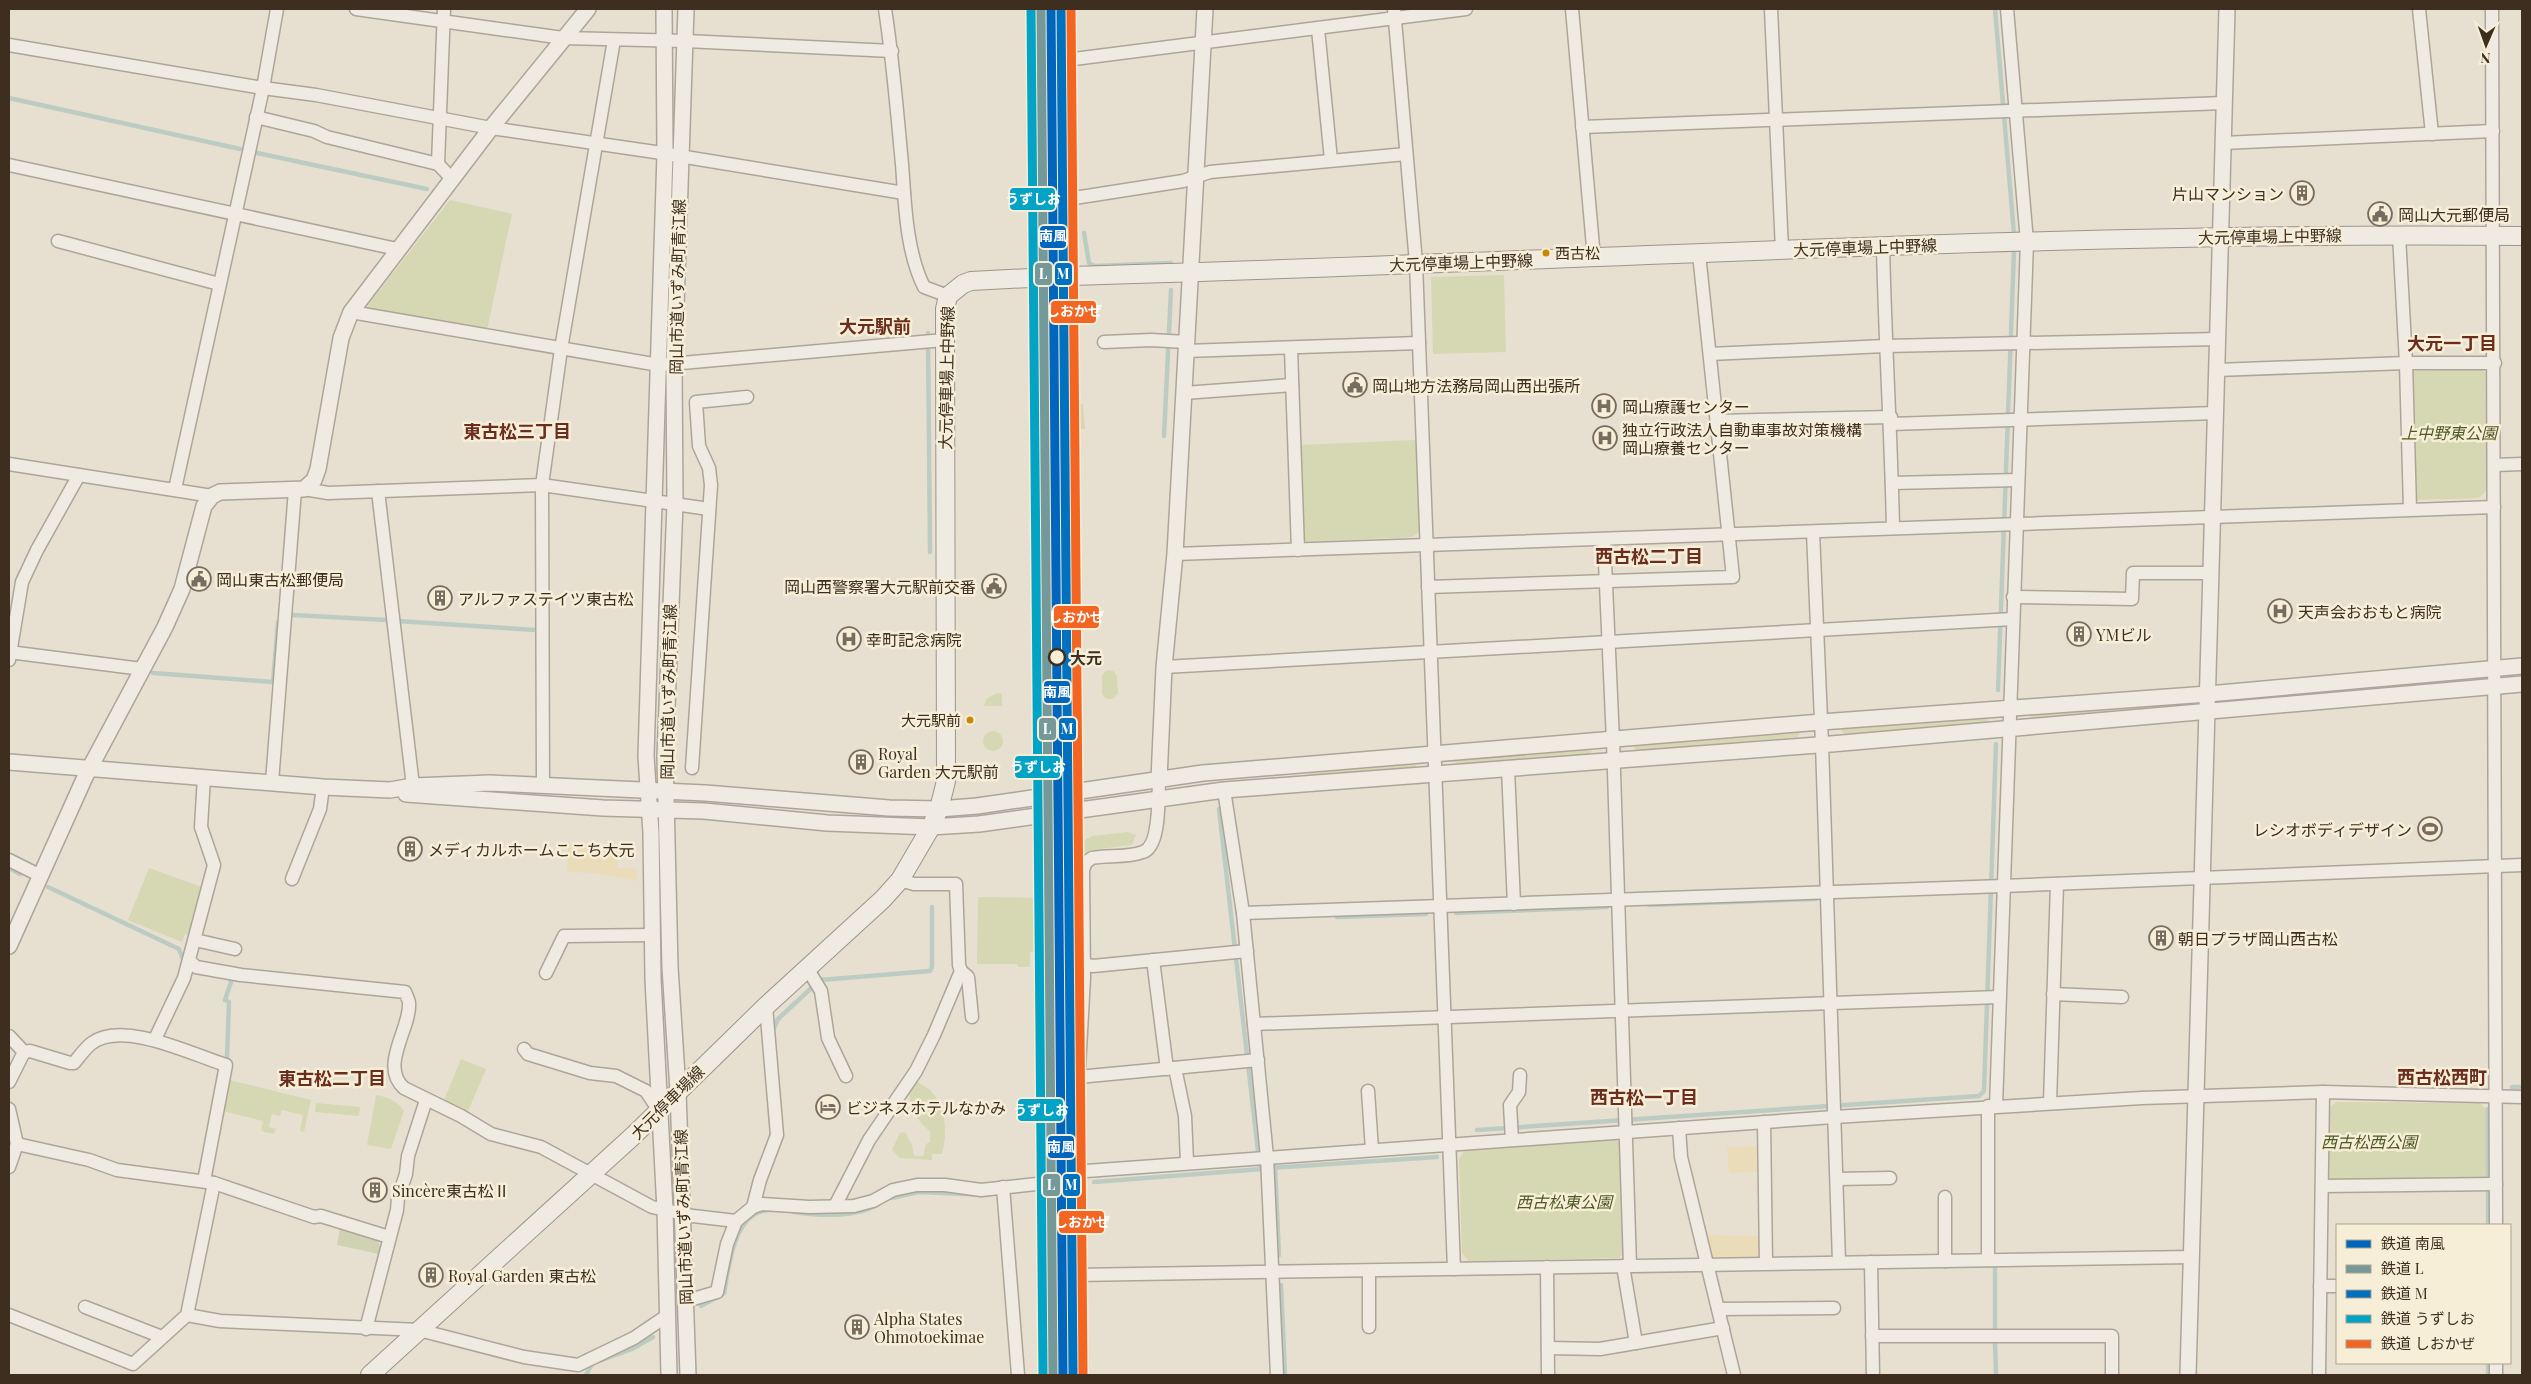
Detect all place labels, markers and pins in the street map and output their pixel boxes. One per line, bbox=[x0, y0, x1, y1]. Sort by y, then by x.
building icon: 片山マンション bbox=[2289, 180, 2315, 206]
place label: 片山マンション bbox=[2172, 183, 2284, 204]
public building icon: 岡山大元郵便局 bbox=[2367, 201, 2393, 227]
place label: 岡山大元郵便局 bbox=[2398, 204, 2510, 225]
place label: 西古松 bbox=[1555, 243, 1600, 263]
marker: 西古松 bbox=[1541, 248, 1551, 258]
public building icon: 岡山地方法務局岡山西出張所 bbox=[1342, 372, 1368, 398]
place label: 岡山地方法務局岡山西出張所 bbox=[1372, 375, 1580, 396]
hospital icon: 岡山療護センター bbox=[1591, 393, 1617, 419]
place label: 岡山療護センター bbox=[1622, 396, 1750, 417]
place label: 独立行政法人自動車事故対策機構 岡山療養センター bbox=[1622, 419, 1862, 458]
hospital icon: 独立行政法人自動車事故対策機構 岡山療養センター bbox=[1592, 425, 1618, 451]
public building icon: 岡山東古松郵便局 bbox=[186, 566, 212, 592]
place label: 岡山東古松郵便局 bbox=[216, 569, 344, 590]
public building icon: 岡山西警察署大元駅前交番 bbox=[981, 573, 1007, 599]
place label: 岡山西警察署大元駅前交番 bbox=[784, 576, 976, 597]
building icon: アルファステイツ東古松 bbox=[427, 585, 453, 611]
place label: アルファステイツ東古松 bbox=[458, 588, 634, 609]
hospital icon: 天声会おおもと病院 bbox=[2267, 598, 2293, 624]
place label: 天声会おおもと病院 bbox=[2298, 601, 2442, 622]
building icon: YMビル bbox=[2066, 621, 2092, 647]
place label: YMビル bbox=[2095, 624, 2151, 645]
hospital icon: 幸町記念病院 bbox=[836, 626, 862, 652]
place label: 幸町記念病院 bbox=[866, 629, 962, 650]
place label: 大元 bbox=[1070, 647, 1102, 668]
marker: 大元 bbox=[1048, 648, 1066, 666]
place label: 大元駅前 bbox=[901, 710, 961, 730]
marker: 大元駅前 bbox=[965, 715, 975, 725]
place label: Royal Garden 大元駅前 bbox=[878, 743, 999, 782]
building icon: Royal Garden 大元駅前 bbox=[848, 749, 874, 775]
sports icon: レシオボディデザイン bbox=[2417, 816, 2443, 842]
place label: レシオボディデザイン bbox=[2253, 819, 2412, 840]
building icon: メディカルホームここち大元 bbox=[397, 836, 423, 862]
place label: メディカルホームここち大元 bbox=[428, 839, 634, 860]
building icon: 朝日プラザ岡山西古松 bbox=[2148, 925, 2174, 951]
place label: 朝日プラザ岡山西古松 bbox=[2178, 928, 2338, 949]
hotel icon: ビジネスホテルなかみ bbox=[815, 1094, 841, 1120]
place label: ビジネスホテルなかみ bbox=[846, 1097, 1006, 1118]
building icon: Sincère東古松Ⅱ bbox=[362, 1177, 388, 1203]
place label: Sincère東古松Ⅱ bbox=[392, 1180, 510, 1201]
building icon: Royal Garden 東古松 bbox=[418, 1262, 444, 1288]
place label: Royal Garden 東古松 bbox=[448, 1265, 596, 1286]
place label: Alpha States Ohmotoekimae bbox=[873, 1308, 984, 1347]
building icon: Alpha States Ohmotoekimae bbox=[844, 1314, 870, 1340]

